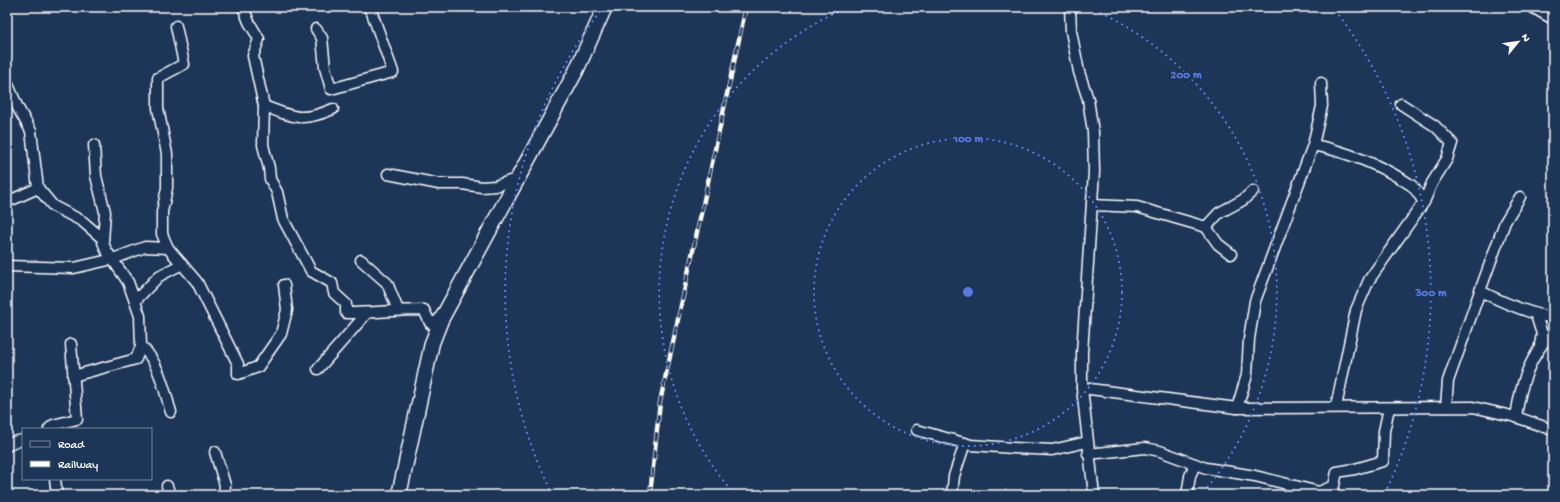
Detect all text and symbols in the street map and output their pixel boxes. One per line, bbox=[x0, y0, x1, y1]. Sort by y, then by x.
north arrow bbox=[1498, 22, 1538, 62]
text: N bbox=[1518, 32, 1532, 44]
text: 200 m bbox=[1171, 69, 1202, 83]
text: 100 m bbox=[952, 133, 983, 147]
centre of rings bbox=[961, 285, 975, 299]
text: 300 m bbox=[1414, 287, 1447, 301]
legend bbox=[22, 428, 152, 480]
text: Road bbox=[58, 439, 85, 453]
text: Railway bbox=[58, 459, 98, 473]

